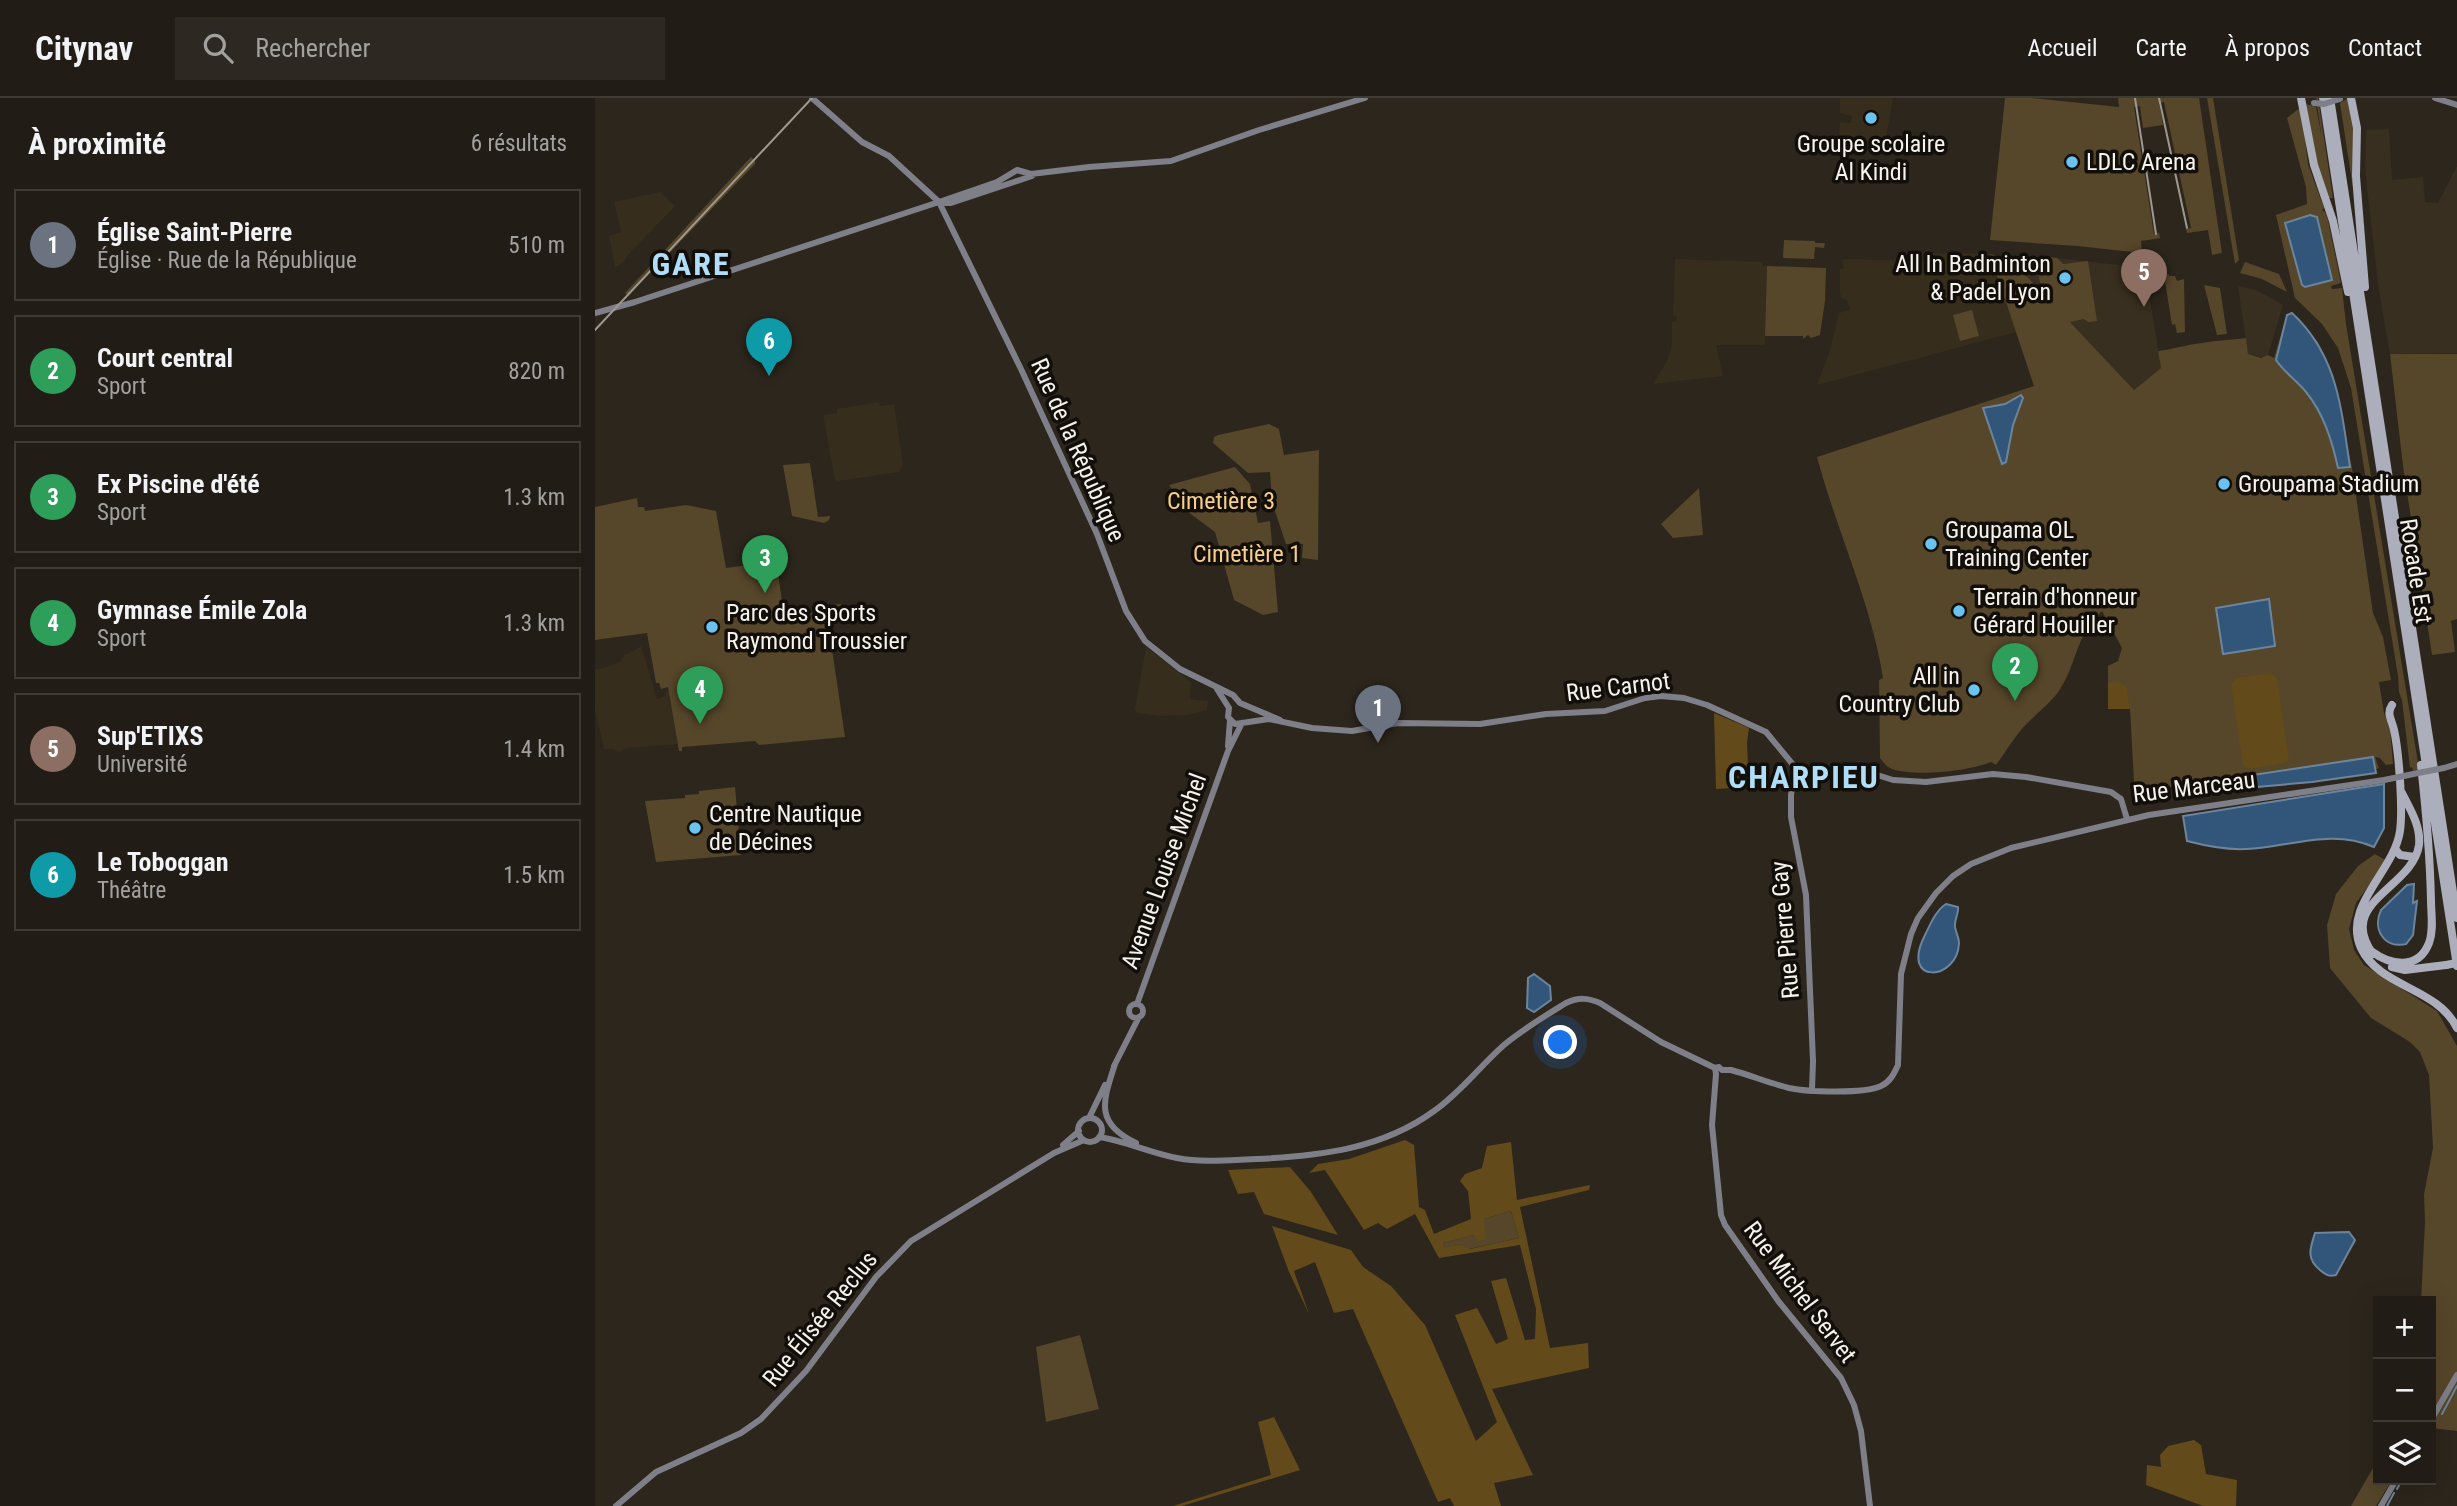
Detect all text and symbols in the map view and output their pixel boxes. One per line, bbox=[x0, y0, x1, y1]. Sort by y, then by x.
search box bbox=[175, 17, 665, 80]
text: Citynav bbox=[35, 29, 133, 68]
icon: search bbox=[199, 29, 237, 67]
text: Rechercher bbox=[255, 33, 370, 63]
text: Accueil bbox=[2028, 34, 2097, 62]
text: Carte bbox=[2135, 34, 2187, 62]
text: À propos bbox=[2225, 34, 2310, 62]
text: Contact bbox=[2348, 34, 2422, 62]
marker: Groupe scolaire Al Kindi bbox=[1863, 110, 1879, 126]
text: À proximité bbox=[28, 126, 166, 161]
text: 6 résultats bbox=[471, 130, 567, 157]
place label: Groupe scolaire Al Kindi bbox=[1797, 130, 1945, 186]
place label: LDLC Arena bbox=[2086, 148, 2196, 176]
marker: LDLC Arena bbox=[2064, 154, 2080, 170]
text: Église Saint-Pierre bbox=[97, 217, 292, 247]
text: 1 bbox=[47, 232, 59, 259]
text: 510 m bbox=[508, 232, 565, 259]
district label: GARE bbox=[651, 245, 731, 283]
text: Église · Rue de la République bbox=[97, 247, 357, 274]
pin: 5 bbox=[2121, 249, 2167, 307]
place label: All In Badminton & Padel Lyon bbox=[1895, 250, 2051, 306]
marker: All In Badminton & Padel Lyon bbox=[2057, 270, 2073, 286]
pin: 6 bbox=[746, 318, 792, 376]
text: Court central bbox=[97, 343, 233, 373]
street label: Rue de la République bbox=[1025, 354, 1131, 546]
text: 2 bbox=[47, 358, 59, 385]
text: 820 m bbox=[508, 358, 565, 385]
text: Sport bbox=[97, 373, 146, 400]
text: Ex Piscine d'été bbox=[97, 469, 260, 499]
place label: Groupama Stadium bbox=[2238, 470, 2419, 498]
marker: Groupama Stadium bbox=[2216, 476, 2232, 492]
text: 3 bbox=[47, 484, 59, 511]
text: 1.3 km bbox=[503, 484, 565, 511]
park label: Cimetière 3 bbox=[1167, 487, 1275, 515]
text: Sport bbox=[97, 499, 146, 526]
place label: Groupama OL Training Center bbox=[1945, 516, 2089, 572]
street label: Rocade Est bbox=[2394, 516, 2438, 626]
pin: 3 bbox=[742, 535, 788, 593]
marker: Groupama OL Training Center bbox=[1923, 536, 1939, 552]
park label: Cimetière 1 bbox=[1193, 540, 1301, 568]
place label: Terrain d'honneur Gérard Houiller bbox=[1973, 583, 2137, 639]
text: Gymnase Émile Zola bbox=[97, 595, 307, 625]
place label: Parc des Sports Raymond Troussier bbox=[726, 599, 907, 655]
marker: Terrain d'honneur Gérard Houiller bbox=[1951, 603, 1967, 619]
text: 4 bbox=[47, 610, 59, 637]
text: 1.3 km bbox=[503, 610, 565, 637]
marker: Parc des Sports Raymond Troussier bbox=[704, 619, 720, 635]
text: Sport bbox=[97, 625, 146, 652]
pin: 2 bbox=[1992, 643, 2038, 701]
place label: All in Country Club bbox=[1838, 662, 1960, 718]
pin: 4 bbox=[677, 666, 723, 724]
street label: Rue Carnot bbox=[1565, 667, 1671, 707]
marker: All in Country Club bbox=[1966, 682, 1982, 698]
pin: 1 bbox=[1355, 685, 1401, 743]
text: Sup'ETIXS bbox=[97, 721, 203, 751]
text: 5 bbox=[47, 736, 59, 763]
text: 1.4 km bbox=[503, 736, 565, 763]
text: Université bbox=[97, 751, 187, 778]
district label: CHARPIEU bbox=[1728, 758, 1880, 796]
street label: Rue Marceau bbox=[2131, 766, 2257, 808]
street label: Avenue Louise Michel bbox=[1116, 769, 1212, 973]
place label: Centre Nautique de Décines bbox=[709, 800, 862, 856]
marker: Centre Nautique de Décines bbox=[687, 820, 703, 836]
text: Le Toboggan bbox=[97, 847, 229, 877]
street label: Rue Pierre Gay bbox=[1765, 860, 1805, 1000]
text: 6 bbox=[47, 862, 59, 889]
text: 1.5 km bbox=[503, 862, 565, 889]
text: Théâtre bbox=[97, 877, 166, 904]
your location bbox=[1543, 1025, 1577, 1059]
street label: Rue Michel Servet bbox=[1738, 1216, 1862, 1368]
street label: Rue Élisée Reclus bbox=[757, 1246, 883, 1392]
map controls bbox=[2373, 1296, 2436, 1485]
button: + bbox=[2373, 1296, 2436, 1359]
button: − bbox=[2373, 1359, 2436, 1422]
button: layers bbox=[2373, 1422, 2436, 1485]

